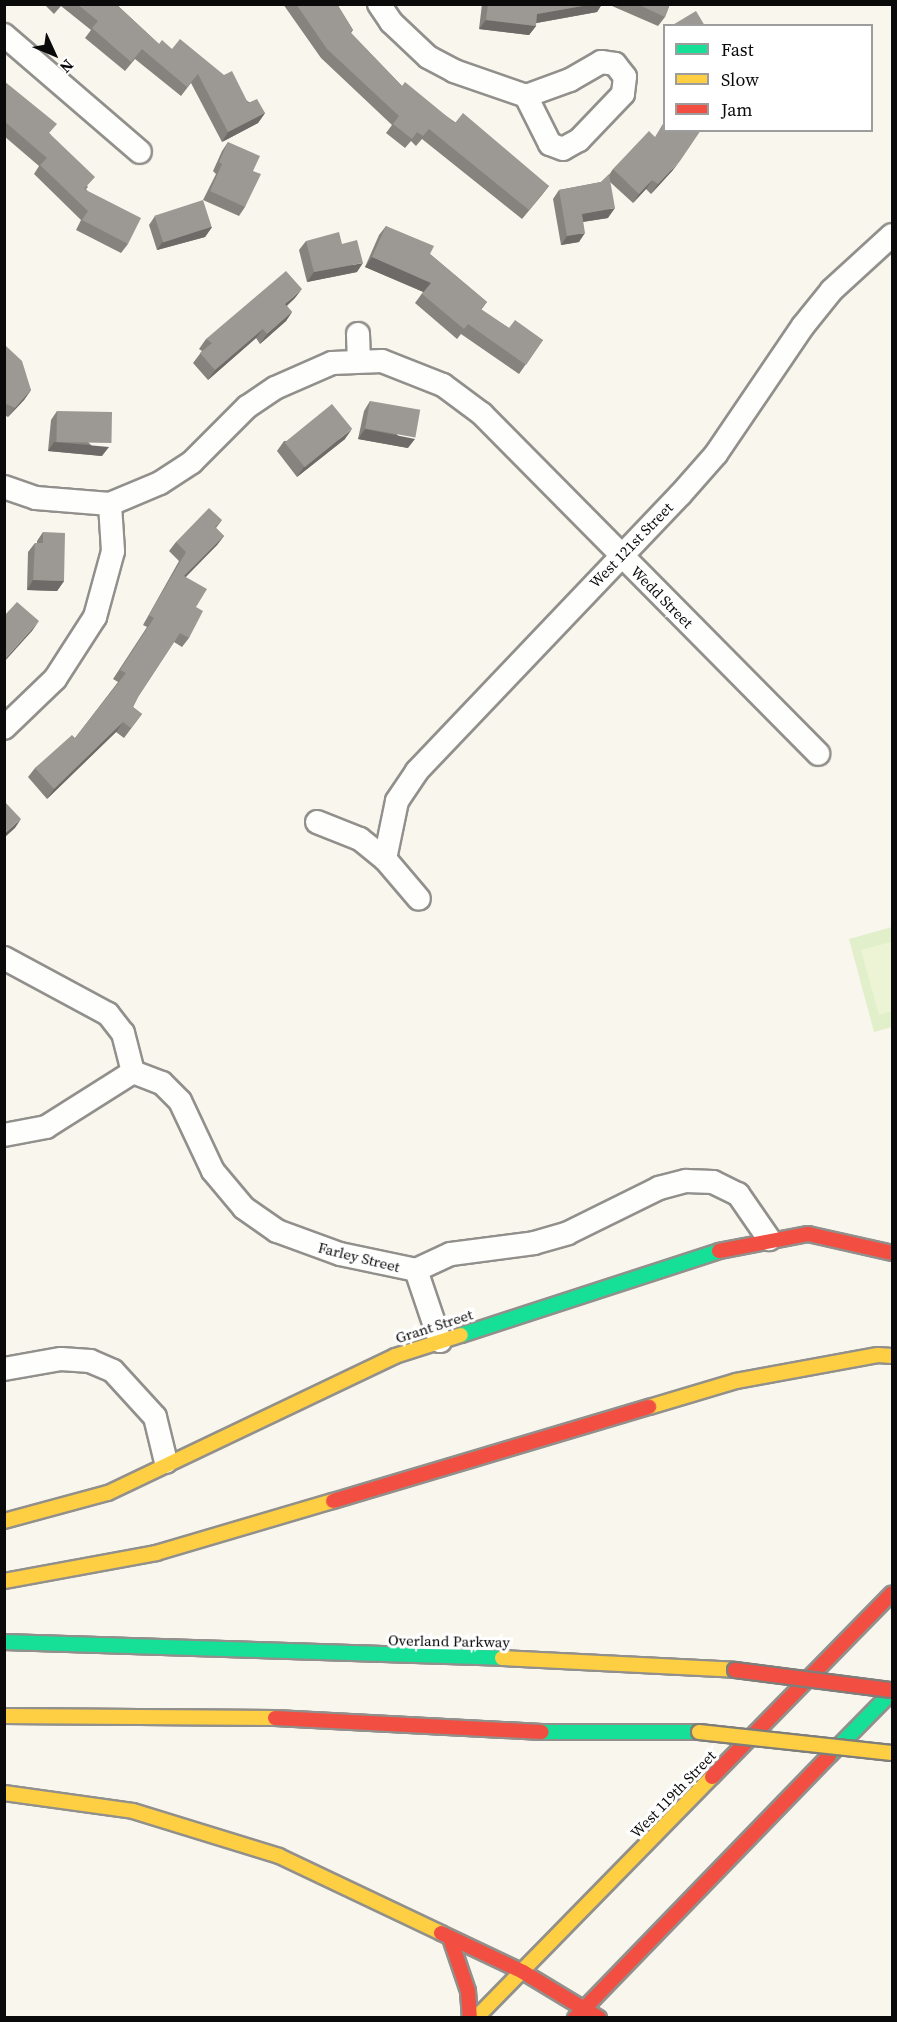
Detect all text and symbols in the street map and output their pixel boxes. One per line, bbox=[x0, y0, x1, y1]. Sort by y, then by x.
north arrow bbox=[24, 24, 84, 84]
legend bbox=[663, 24, 873, 132]
text: Fast bbox=[721, 37, 754, 62]
text: N bbox=[55, 55, 79, 78]
text: Slow bbox=[721, 67, 759, 92]
text: Jam bbox=[721, 97, 753, 122]
street label: West 121st Street bbox=[586, 498, 676, 592]
street label: Wedd Street bbox=[627, 562, 697, 632]
street label: Farley Street bbox=[316, 1238, 402, 1276]
street label: Grant Street bbox=[393, 1305, 475, 1347]
street label: Overland Parkway bbox=[388, 1631, 510, 1651]
street label: West 119th Street bbox=[627, 1747, 719, 1841]

